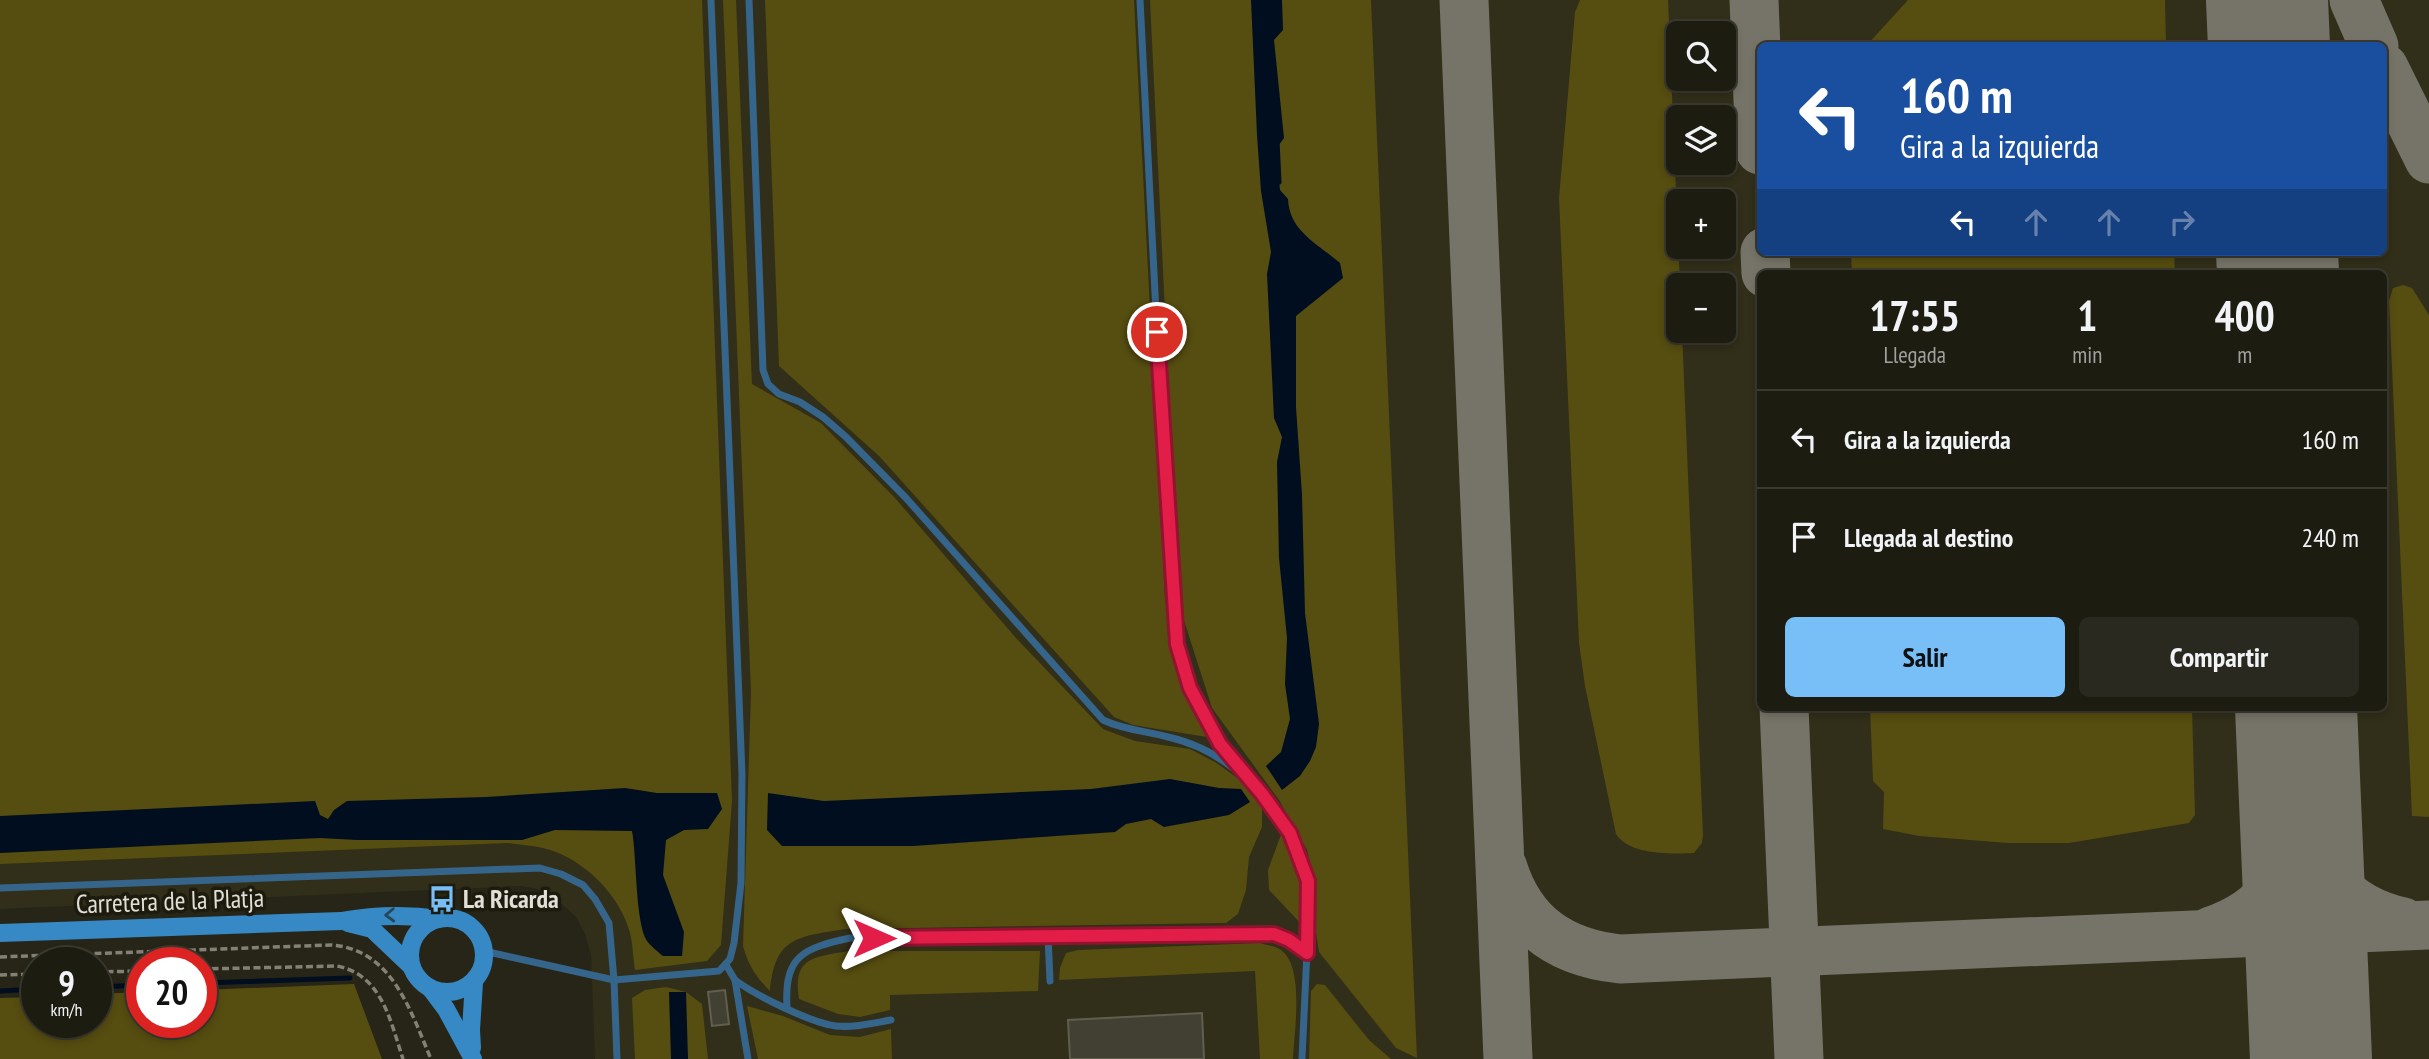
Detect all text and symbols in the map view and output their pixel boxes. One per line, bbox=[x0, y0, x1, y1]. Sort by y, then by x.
map controls bbox=[1666, 21, 1736, 343]
button: search bbox=[1666, 21, 1736, 91]
text: 160 m bbox=[1900, 63, 2013, 127]
icon: left bbox=[1785, 70, 1876, 161]
button: layers bbox=[1666, 105, 1736, 175]
text: Gira a la izquierda bbox=[1900, 125, 2099, 167]
button: + bbox=[1666, 189, 1736, 259]
icon: left bbox=[1944, 203, 1982, 241]
icon: ahead bbox=[2017, 203, 2055, 241]
icon: ahead bbox=[2090, 203, 2128, 241]
icon: right bbox=[2163, 203, 2201, 241]
button: − bbox=[1666, 273, 1736, 343]
text: 17:55 bbox=[1869, 288, 1960, 343]
text: 1 bbox=[2077, 288, 2097, 343]
text: 400 bbox=[2215, 288, 2275, 343]
pin bbox=[1127, 302, 1187, 362]
icon: arrive bbox=[1138, 313, 1176, 351]
text: Llegada bbox=[1883, 340, 1946, 369]
text: min bbox=[2072, 340, 2102, 369]
text: m bbox=[2237, 340, 2252, 369]
icon: left bbox=[1785, 420, 1823, 458]
text: Gira a la izquierda bbox=[1844, 423, 2011, 456]
text: 160 m bbox=[2301, 423, 2359, 456]
icon: arrive bbox=[1785, 518, 1823, 556]
text: Llegada al destino bbox=[1844, 521, 2013, 554]
text: 240 m bbox=[2301, 521, 2359, 554]
button: Salir bbox=[1785, 617, 2065, 697]
button: Compartir bbox=[2079, 617, 2359, 697]
street label: Carretera de la Platja bbox=[75, 881, 265, 920]
place label: La Ricarda bbox=[463, 882, 559, 915]
bus stop icon: La Ricarda bbox=[427, 884, 457, 914]
position arrow bbox=[837, 901, 911, 975]
one-way arrow bbox=[384, 908, 395, 923]
speed limit sign: 20 bbox=[126, 947, 217, 1038]
text: 9 bbox=[58, 960, 75, 1006]
text: km/h bbox=[51, 998, 82, 1021]

